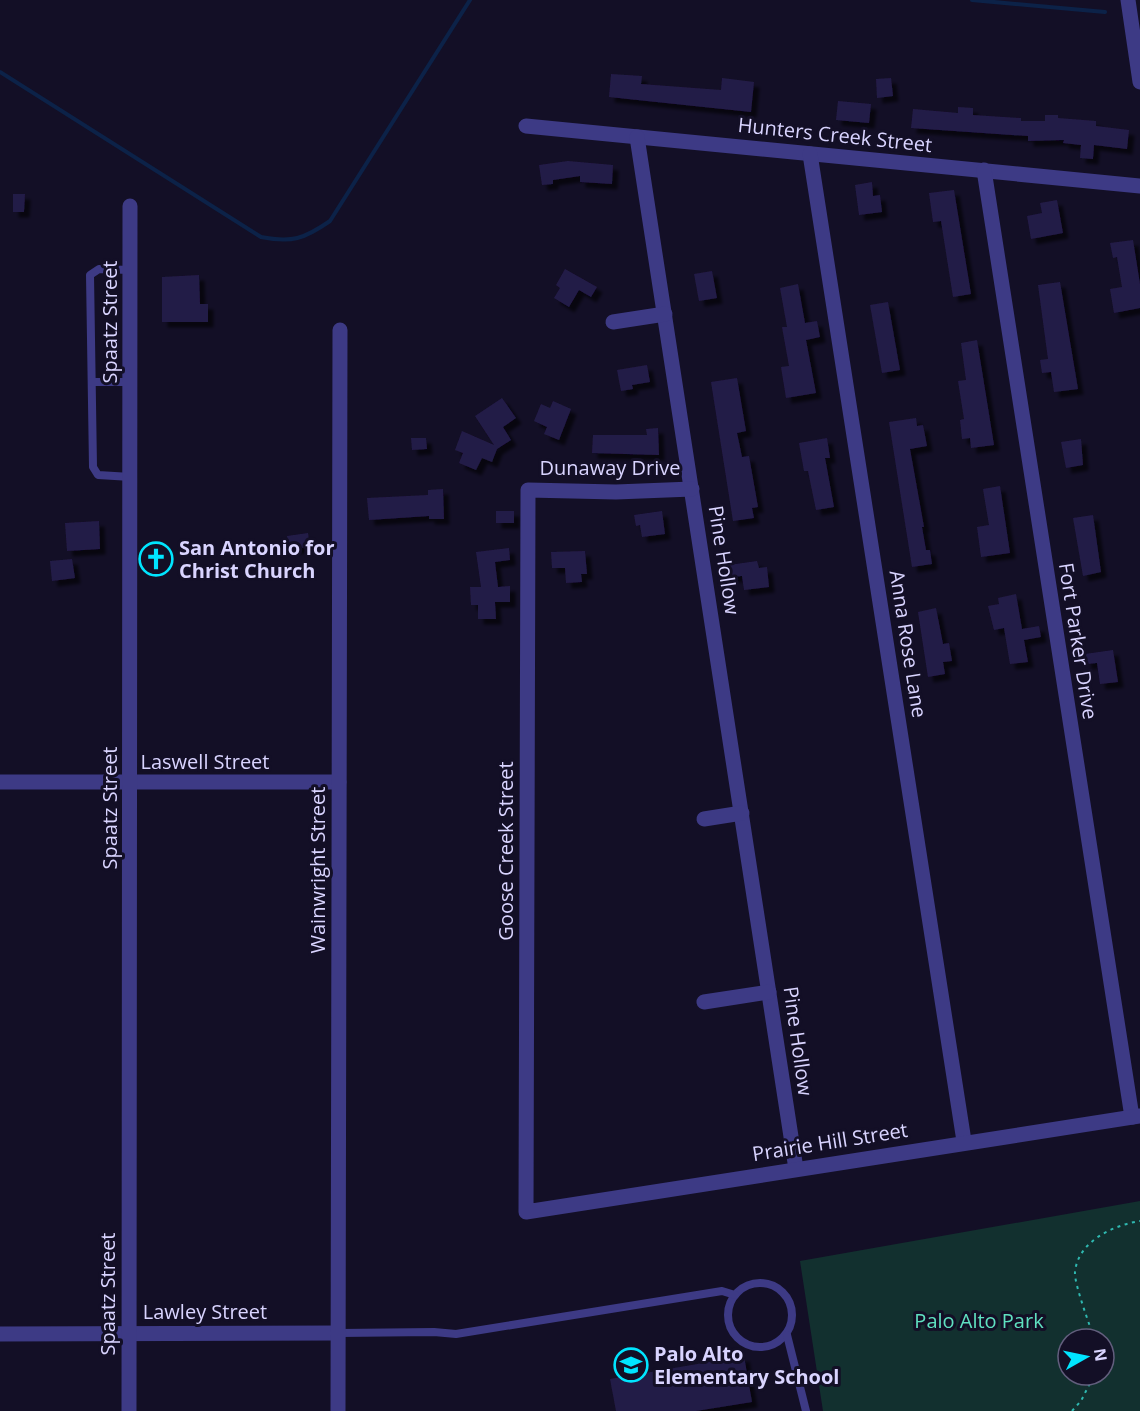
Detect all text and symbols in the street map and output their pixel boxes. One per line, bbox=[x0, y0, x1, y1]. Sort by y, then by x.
street label: Hunters Creek Street bbox=[737, 111, 934, 158]
street label: Spaatz Street bbox=[96, 261, 123, 384]
street label: Dunaway Drive bbox=[540, 454, 680, 481]
street label: Pine Hollow bbox=[703, 503, 747, 617]
place label: San Antonio for Christ Church bbox=[179, 534, 334, 584]
church icon: San Antonio for Christ Church bbox=[138, 541, 174, 577]
street label: Fort Parker Drive bbox=[1053, 561, 1104, 721]
street label: Anna Rose Lane bbox=[884, 568, 933, 720]
street label: Spaatz Street bbox=[96, 747, 123, 870]
street label: Laswell Street bbox=[141, 748, 269, 775]
street label: Goose Creek Street bbox=[492, 761, 519, 941]
street label: Wainwright Street bbox=[304, 787, 331, 953]
street label: Pine Hollow bbox=[777, 984, 820, 1098]
street label: Prairie Hill Street bbox=[750, 1116, 910, 1167]
street label: Spaatz Street bbox=[94, 1233, 121, 1356]
street label: Lawley Street bbox=[143, 1298, 267, 1325]
park label: Palo Alto Park bbox=[914, 1307, 1044, 1334]
north arrow bbox=[1056, 1327, 1116, 1387]
place label: Palo Alto Elementary School bbox=[654, 1340, 839, 1390]
school or university icon: Palo Alto Elementary School bbox=[613, 1347, 649, 1383]
text: N bbox=[1089, 1347, 1113, 1363]

